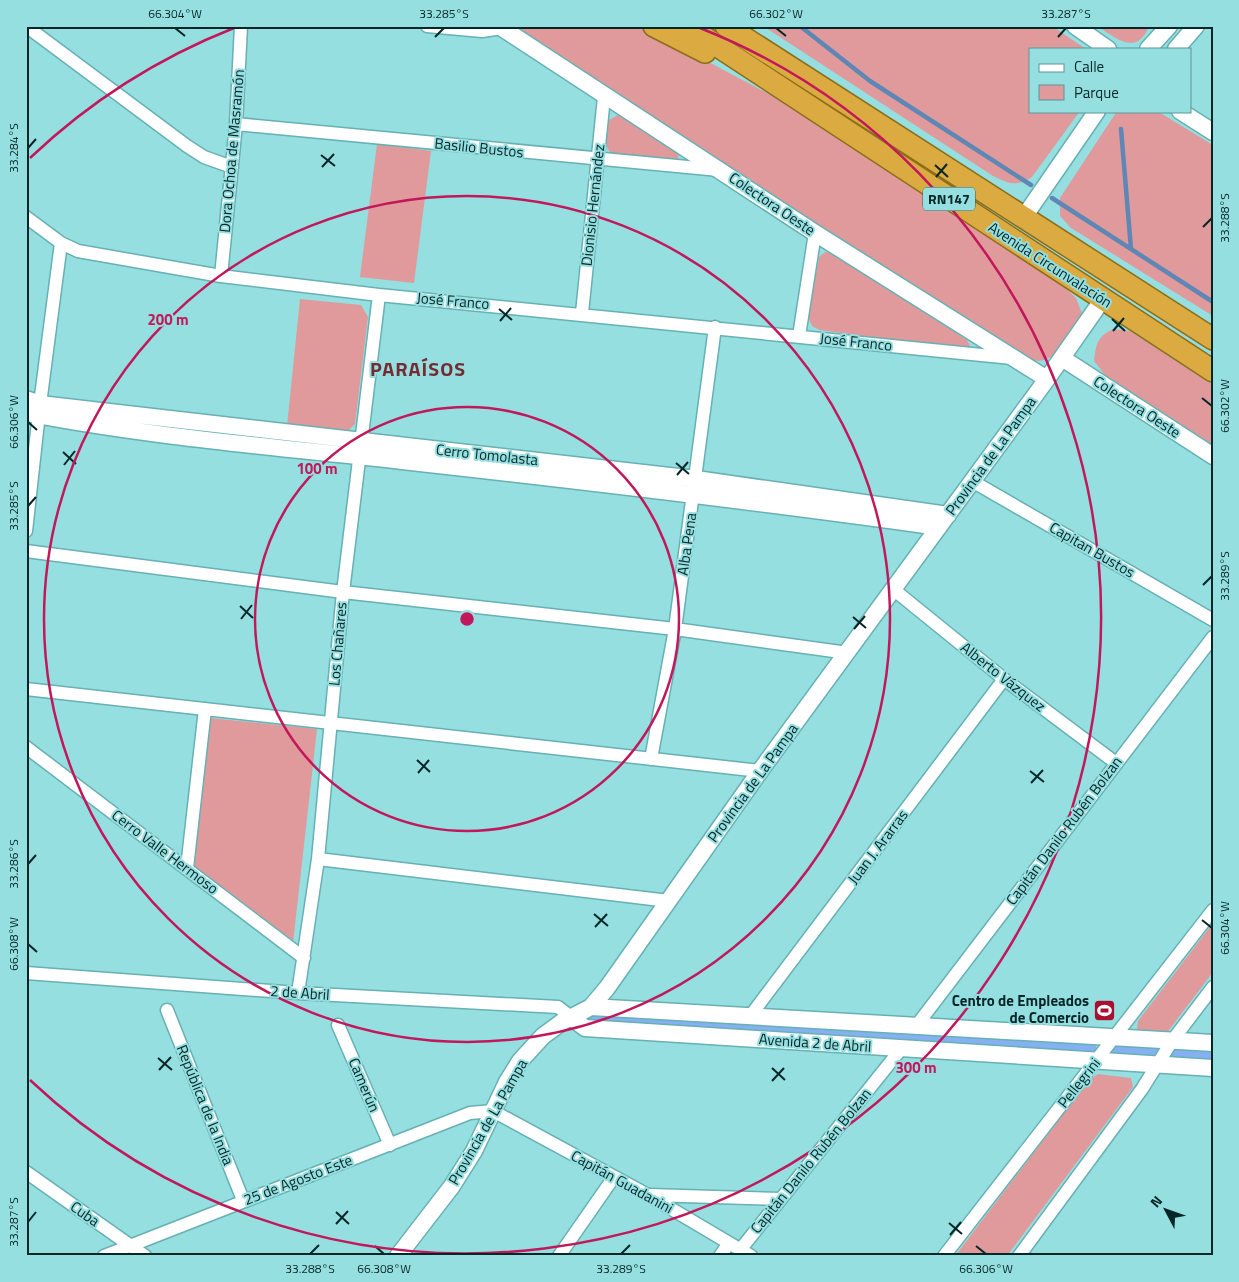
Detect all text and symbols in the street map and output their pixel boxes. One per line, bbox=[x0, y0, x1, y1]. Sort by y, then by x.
text: 66.304°W bbox=[148, 4, 202, 23]
text: 33.285°S bbox=[419, 4, 469, 23]
text: 66.302°W bbox=[749, 4, 803, 23]
text: 33.287°S bbox=[1041, 4, 1091, 23]
legend bbox=[1029, 48, 1192, 112]
text: Calle bbox=[1074, 55, 1104, 78]
street label: Dora Ochoa de Masramón bbox=[213, 68, 250, 234]
text: Parque bbox=[1074, 81, 1119, 104]
text: 33.284°S bbox=[4, 123, 23, 173]
street label: Basilio Bustos bbox=[433, 131, 525, 164]
street label: Dionisio Hernández bbox=[575, 143, 610, 267]
street label: Colectora Oeste bbox=[724, 166, 820, 241]
road number: RN147 bbox=[923, 188, 975, 210]
text: 33.288°S bbox=[1215, 193, 1234, 243]
street label: Avenida Circunvalación bbox=[984, 216, 1117, 313]
street label: José Franco bbox=[416, 286, 490, 315]
text: 200 m bbox=[147, 308, 189, 331]
street label: José Franco bbox=[819, 326, 893, 357]
district label: PARAÍSOS bbox=[370, 353, 466, 384]
street label: Colectora Oeste bbox=[1089, 370, 1185, 443]
text: 66.302°W bbox=[1215, 379, 1234, 433]
street label: Provincia de La Pampa bbox=[940, 391, 1042, 520]
text: 66.306°W bbox=[4, 395, 23, 449]
street label: Cerro Tomolasta bbox=[435, 438, 540, 471]
text: 100 m bbox=[296, 457, 338, 480]
text: 33.285°S bbox=[4, 481, 23, 531]
street label: Alba Pena bbox=[671, 511, 702, 577]
street label: Capitan Bustos bbox=[1045, 516, 1139, 583]
text: 33.289°S bbox=[1215, 551, 1234, 601]
street label: Los Chañares bbox=[322, 601, 353, 687]
centre of rings bbox=[458, 610, 476, 628]
street label: Alberto Vázquez bbox=[956, 636, 1051, 717]
street label: Provincia de La Pampa bbox=[702, 718, 804, 847]
street label: Capitán Danilo Rubén Bolzan bbox=[1000, 751, 1127, 910]
street label: Cerro Valle Hermoso bbox=[107, 804, 224, 900]
street label: Juan J. Ararras bbox=[842, 804, 913, 889]
text: 33.286°S bbox=[4, 839, 23, 889]
text: 66.304°W bbox=[1215, 901, 1234, 955]
text: 66.308°W bbox=[4, 917, 23, 971]
street label: 2 de Abril bbox=[270, 979, 330, 1006]
place label: Centro de Empleados de Comercio bbox=[952, 989, 1089, 1029]
sports icon: Centro de Empleados de Comercio bbox=[1093, 998, 1117, 1022]
street label: Avenida 2 de Abril bbox=[758, 1027, 872, 1058]
street label: República de la India bbox=[171, 1041, 240, 1169]
street label: Pellegrini bbox=[1052, 1053, 1106, 1113]
street label: Camerún bbox=[343, 1054, 386, 1116]
street label: Provincia de La Pampa bbox=[442, 1054, 533, 1189]
text: 300 m bbox=[895, 1056, 937, 1079]
street label: Capitán Danilo Rubén Bolzan bbox=[745, 1083, 877, 1238]
street label: Capitán Guadanini bbox=[567, 1144, 678, 1219]
street label: 25 de Agosto Este bbox=[240, 1148, 356, 1211]
north arrow bbox=[1142, 1184, 1192, 1234]
text: N bbox=[1145, 1191, 1167, 1212]
street label: Cuba bbox=[66, 1195, 105, 1232]
text: 33.287°S bbox=[4, 1197, 23, 1247]
text: 33.288°S bbox=[285, 1259, 335, 1278]
text: 66.308°W bbox=[357, 1259, 411, 1278]
text: 33.289°S bbox=[596, 1259, 646, 1278]
text: 66.306°W bbox=[959, 1259, 1013, 1278]

